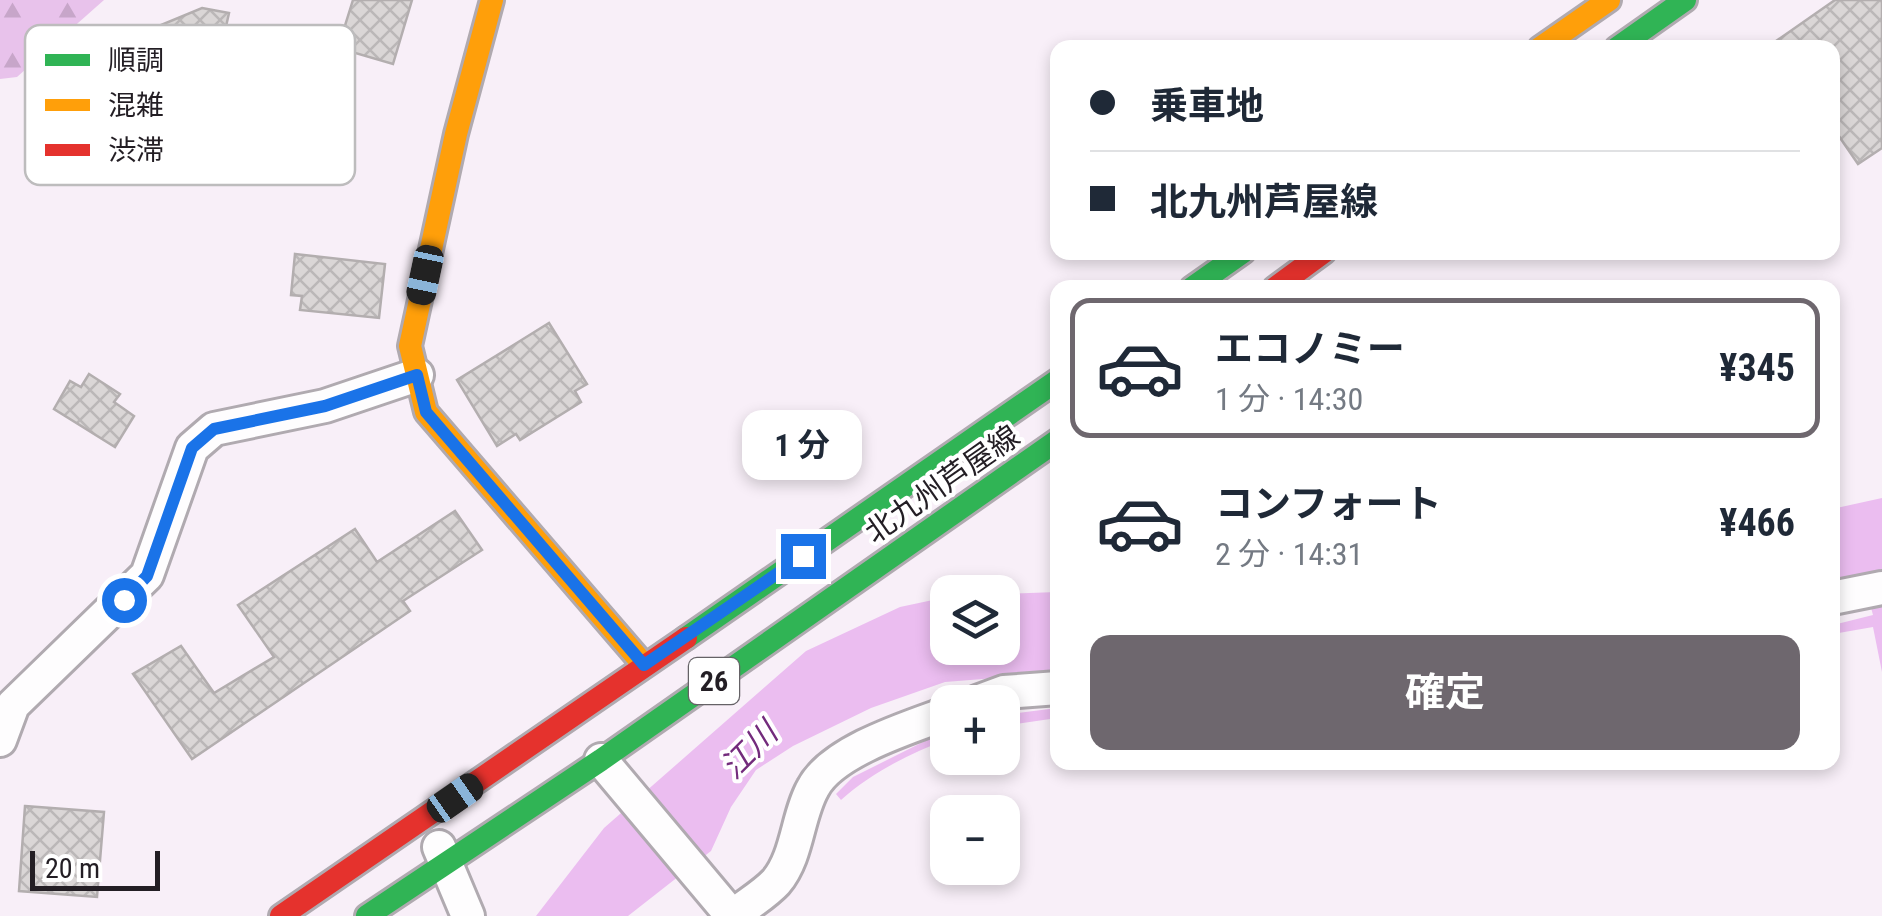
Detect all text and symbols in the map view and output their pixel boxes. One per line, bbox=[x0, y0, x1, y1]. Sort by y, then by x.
legend bbox=[25, 25, 355, 185]
text: 順調 bbox=[108, 44, 164, 77]
text: 乗車地 bbox=[1150, 84, 1264, 128]
text: 混雑 bbox=[108, 89, 164, 122]
text: 渋滞 bbox=[108, 134, 164, 167]
text: 北九州芦屋線 bbox=[1150, 180, 1378, 224]
car bbox=[404, 243, 446, 307]
icon: car bbox=[1095, 323, 1185, 413]
text: エコノミー bbox=[1215, 327, 1405, 371]
text: ¥345 bbox=[1719, 346, 1795, 390]
text: 1 分 · 14:30 bbox=[1215, 380, 1363, 418]
callout: 1 分 bbox=[743, 411, 863, 481]
street label: 北九州芦屋線 bbox=[858, 418, 1026, 550]
text: 1 分 bbox=[774, 426, 830, 464]
icon: car bbox=[1095, 478, 1185, 568]
text: コンフォート bbox=[1215, 482, 1442, 526]
text: ¥466 bbox=[1719, 501, 1795, 545]
route end bbox=[781, 534, 826, 579]
text: 2 分 · 14:31 bbox=[1215, 535, 1363, 573]
map controls bbox=[930, 575, 1020, 885]
button: layers bbox=[930, 575, 1020, 665]
route start bbox=[102, 578, 147, 623]
button: 確定 bbox=[1090, 635, 1800, 750]
road number: 26 bbox=[689, 658, 739, 704]
button: + bbox=[930, 685, 1020, 775]
water label: 江川 bbox=[713, 712, 787, 786]
car bbox=[422, 769, 488, 827]
button: − bbox=[930, 795, 1020, 885]
scale bar bbox=[30, 846, 160, 890]
text: 20 m bbox=[45, 852, 100, 885]

